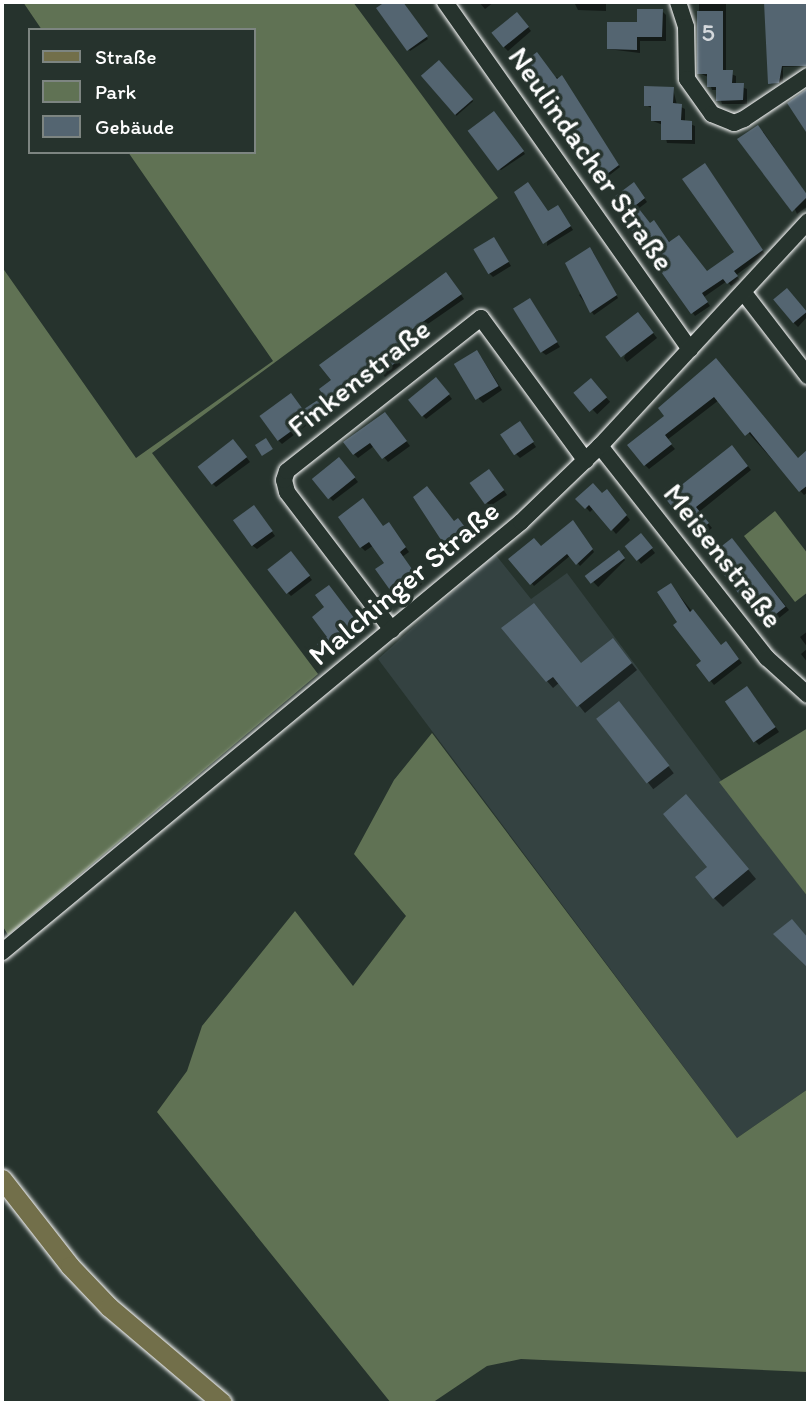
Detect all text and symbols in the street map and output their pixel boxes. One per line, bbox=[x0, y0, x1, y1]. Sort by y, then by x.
house number: 5 bbox=[701, 17, 715, 49]
legend bbox=[28, 28, 256, 154]
street label: Neulindacher Straße bbox=[500, 40, 682, 278]
text: Straße bbox=[95, 44, 156, 69]
text: Park bbox=[95, 79, 136, 104]
text: Gebäude bbox=[95, 114, 174, 139]
street label: Finkenstraße bbox=[280, 311, 438, 445]
street label: Meisenstraße bbox=[655, 476, 791, 636]
street label: Malchinger Straße bbox=[301, 493, 507, 673]

